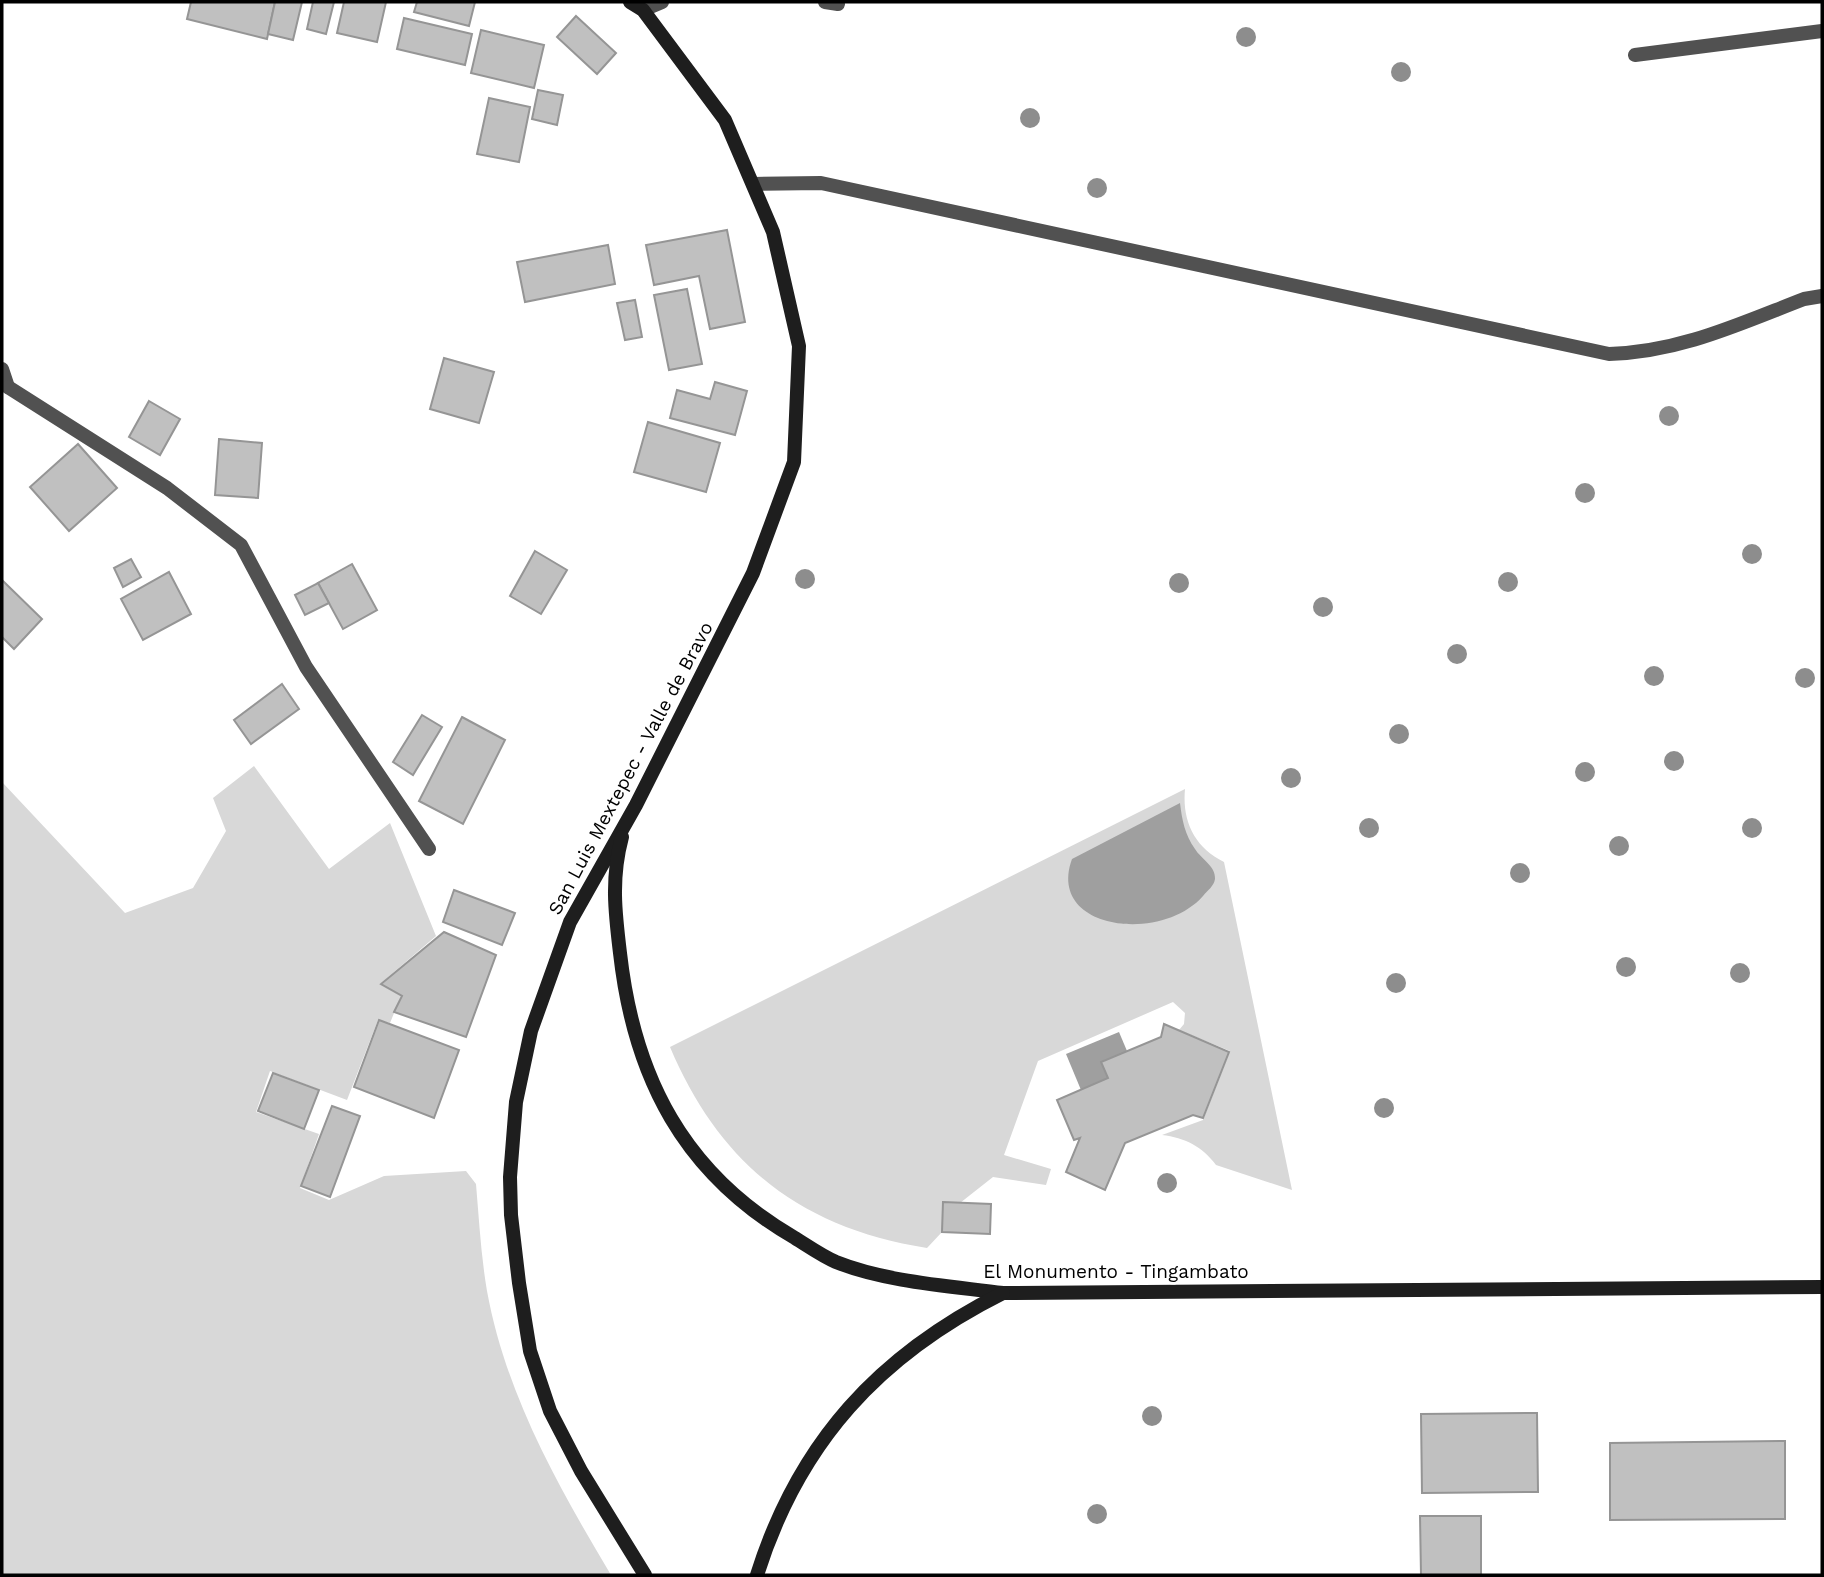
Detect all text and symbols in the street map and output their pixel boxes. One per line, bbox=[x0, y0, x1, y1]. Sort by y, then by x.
street label: San Luis Mextepec - Valle de Bravo bbox=[543, 618, 718, 919]
street label: El Monumento - Tingambato bbox=[983, 1260, 1249, 1283]

